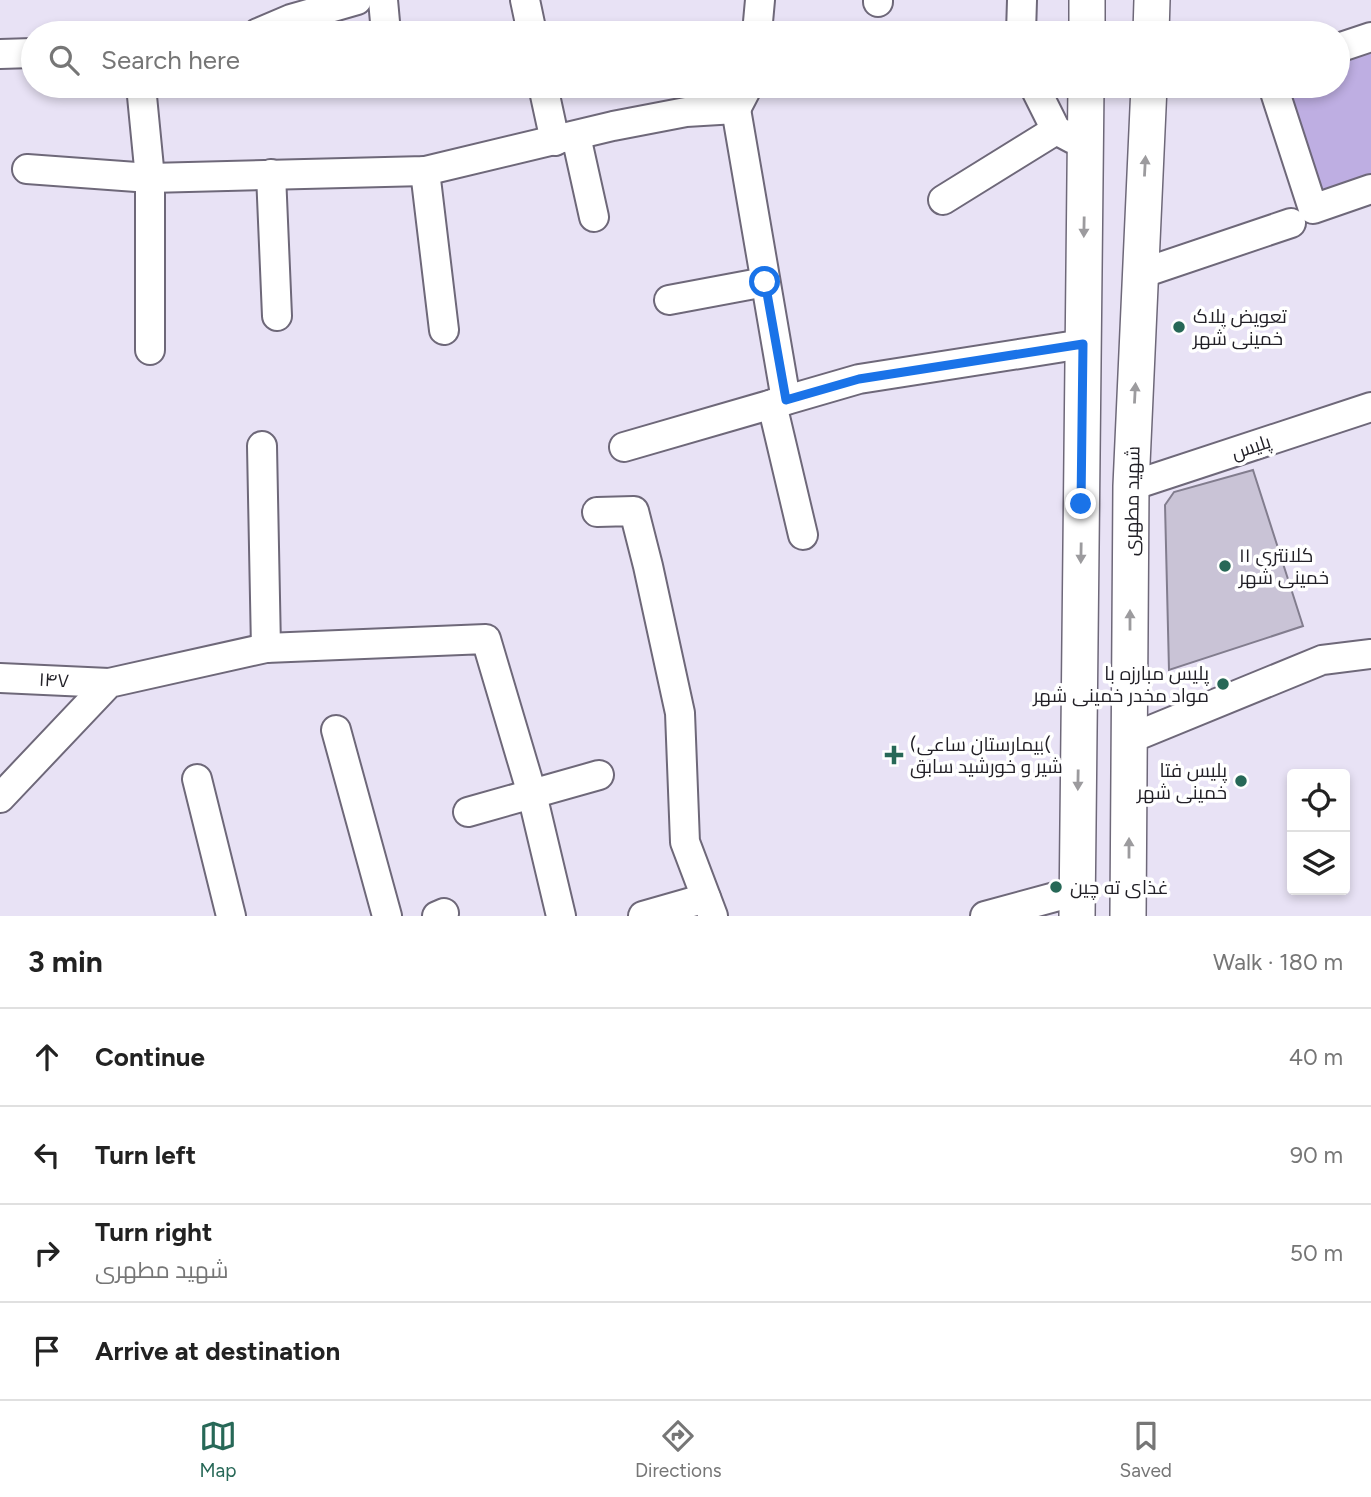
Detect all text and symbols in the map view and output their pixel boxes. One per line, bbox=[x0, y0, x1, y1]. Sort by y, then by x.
search box bbox=[21, 21, 1350, 98]
icon: search bbox=[45, 41, 83, 79]
text: Search here bbox=[101, 44, 240, 76]
one-way arrow bbox=[1140, 154, 1151, 176]
one-way arrow bbox=[1079, 217, 1090, 239]
route start bbox=[749, 266, 780, 297]
place label: تعویض پلاک خمینی شهر bbox=[1192, 305, 1287, 350]
marker: تعویض پلاک خمینی شهر bbox=[1171, 319, 1187, 335]
one-way arrow bbox=[1130, 382, 1141, 404]
street label: پلیس bbox=[1228, 430, 1274, 465]
street label: شهید مطهری bbox=[1120, 446, 1144, 556]
route end bbox=[1065, 488, 1096, 519]
one-way arrow bbox=[1075, 542, 1087, 564]
place label: کلانتری ۱۱ خمینی شهر bbox=[1238, 544, 1329, 589]
marker: کلانتری ۱۱ خمینی شهر bbox=[1217, 558, 1233, 574]
one-way arrow bbox=[1124, 609, 1136, 631]
place label: پلیس مبارزه با مواد مخدر خمینی شهر bbox=[1032, 662, 1209, 707]
street label: ۱۴۷ bbox=[38, 668, 70, 692]
marker: پلیس مبارزه با مواد مخدر خمینی شهر bbox=[1215, 676, 1231, 692]
place label: (بیمارستان ساعی( شیر و خورشید سابق bbox=[910, 733, 1063, 779]
marker: (بیمارستان ساعی( شیر و خورشید سابق bbox=[884, 745, 904, 765]
place label: پلیس فتا خمینی شهر bbox=[1136, 759, 1227, 804]
map controls bbox=[1287, 769, 1350, 895]
button: locate bbox=[1287, 769, 1350, 832]
one-way arrow bbox=[1072, 770, 1084, 792]
marker: پلیس فتا خمینی شهر bbox=[1233, 773, 1249, 789]
button: layers bbox=[1287, 832, 1350, 895]
one-way arrow bbox=[1123, 837, 1134, 859]
place label: غذای ته چین bbox=[1070, 876, 1168, 900]
marker: غذای ته چین bbox=[1048, 879, 1064, 895]
text: 3 min bbox=[28, 943, 103, 980]
text: Walk · 180 m bbox=[1213, 948, 1343, 976]
icon: ahead bbox=[28, 1038, 66, 1076]
text: Continue bbox=[95, 1041, 205, 1073]
text: 40 m bbox=[1289, 1043, 1343, 1071]
icon: left bbox=[28, 1136, 66, 1174]
text: Turn left bbox=[95, 1139, 196, 1171]
text: 90 m bbox=[1290, 1141, 1343, 1169]
text: Turn right bbox=[95, 1216, 212, 1248]
icon: right bbox=[28, 1234, 66, 1272]
text: 50 m bbox=[1290, 1239, 1343, 1267]
text: شهید مطهری bbox=[95, 1256, 229, 1284]
icon: arrive bbox=[28, 1332, 66, 1370]
text: Arrive at destination bbox=[95, 1335, 340, 1367]
tab: Map bbox=[199, 1417, 237, 1482]
tab: Directions bbox=[635, 1417, 722, 1482]
tab: Saved bbox=[1120, 1417, 1172, 1482]

